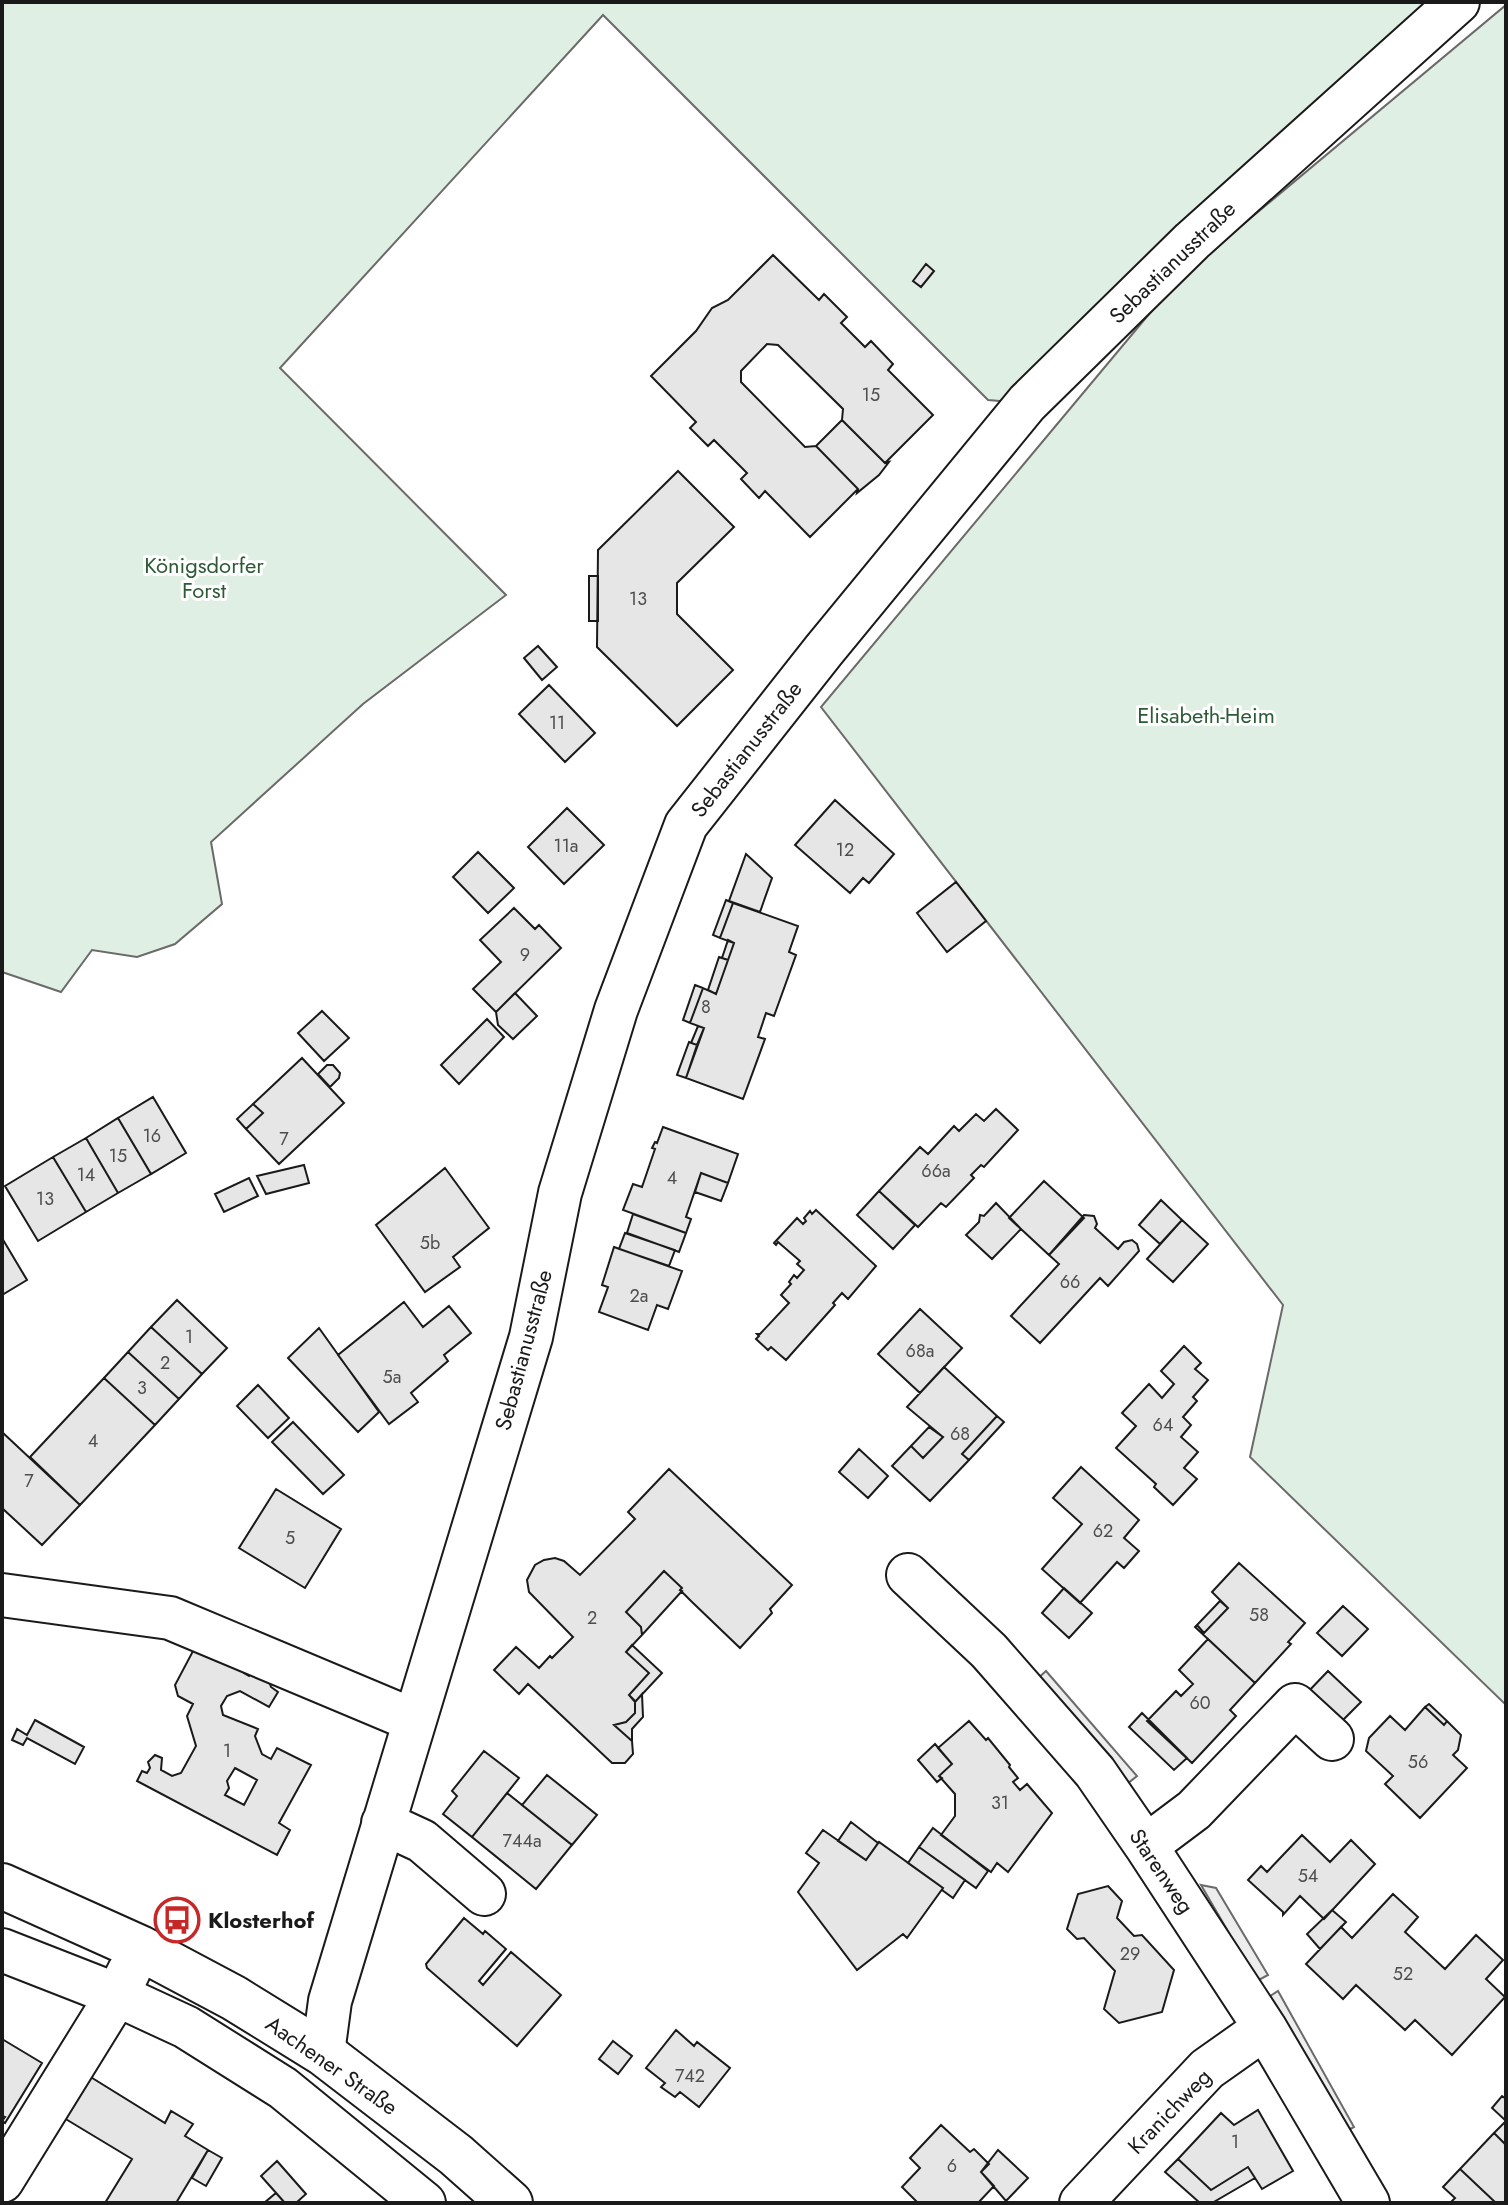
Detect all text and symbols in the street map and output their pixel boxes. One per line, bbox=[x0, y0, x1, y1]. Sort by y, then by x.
street label: Sebastianusstraße bbox=[1102, 193, 1242, 331]
house number: 15 bbox=[862, 382, 880, 408]
park label: Königsdorfer Forst bbox=[144, 549, 264, 606]
house number: 13 bbox=[629, 586, 647, 612]
street label: Sebastianusstraße bbox=[683, 674, 809, 824]
park label: Elisabeth-Heim bbox=[1137, 699, 1275, 731]
house number: 11 bbox=[549, 710, 565, 736]
house number: 11a bbox=[554, 833, 578, 859]
house number: 12 bbox=[836, 837, 854, 863]
house number: 9 bbox=[520, 942, 530, 968]
house number: 8 bbox=[701, 994, 711, 1020]
house number: 16 bbox=[143, 1123, 161, 1149]
house number: 7 bbox=[279, 1126, 289, 1152]
house number: 15 bbox=[109, 1143, 127, 1169]
house number: 66a bbox=[921, 1158, 951, 1184]
house number: 14 bbox=[77, 1162, 95, 1188]
house number: 4 bbox=[667, 1165, 677, 1191]
house number: 13 bbox=[36, 1186, 54, 1212]
house number: 5b bbox=[420, 1230, 440, 1256]
street label: Sebastianusstraße bbox=[486, 1266, 560, 1434]
house number: 66 bbox=[1060, 1269, 1080, 1295]
house number: 2a bbox=[630, 1283, 648, 1309]
house number: 1 bbox=[185, 1324, 193, 1350]
house number: 68a bbox=[906, 1338, 934, 1364]
house number: 2 bbox=[160, 1350, 170, 1376]
house number: 5a bbox=[383, 1364, 401, 1390]
house number: 3 bbox=[137, 1375, 147, 1401]
house number: 64 bbox=[1153, 1412, 1173, 1438]
house number: 68 bbox=[950, 1421, 970, 1447]
house number: 4 bbox=[88, 1428, 98, 1454]
house number: 7 bbox=[24, 1468, 34, 1494]
house number: 62 bbox=[1093, 1518, 1113, 1544]
house number: 5 bbox=[285, 1525, 295, 1551]
house number: 58 bbox=[1249, 1602, 1269, 1628]
house number: 2 bbox=[587, 1605, 597, 1631]
house number: 60 bbox=[1189, 1690, 1211, 1716]
house number: 1 bbox=[223, 1738, 231, 1764]
house number: 56 bbox=[1408, 1749, 1428, 1775]
house number: 31 bbox=[991, 1790, 1009, 1816]
street label: Starenweg bbox=[1122, 1822, 1202, 1920]
house number: 744a bbox=[502, 1828, 542, 1854]
house number: 54 bbox=[1298, 1863, 1318, 1889]
bus stop icon: Klosterhof bbox=[153, 1896, 201, 1944]
place label: Klosterhof bbox=[208, 1904, 315, 1936]
house number: 29 bbox=[1120, 1941, 1140, 1967]
house number: 52 bbox=[1393, 1961, 1413, 1987]
street label: Aachener Straße bbox=[259, 2008, 405, 2122]
street label: Kranichweg bbox=[1120, 2061, 1218, 2161]
house number: 742 bbox=[675, 2063, 705, 2089]
house number: 1 bbox=[1231, 2129, 1239, 2155]
house number: 6 bbox=[947, 2153, 957, 2179]

